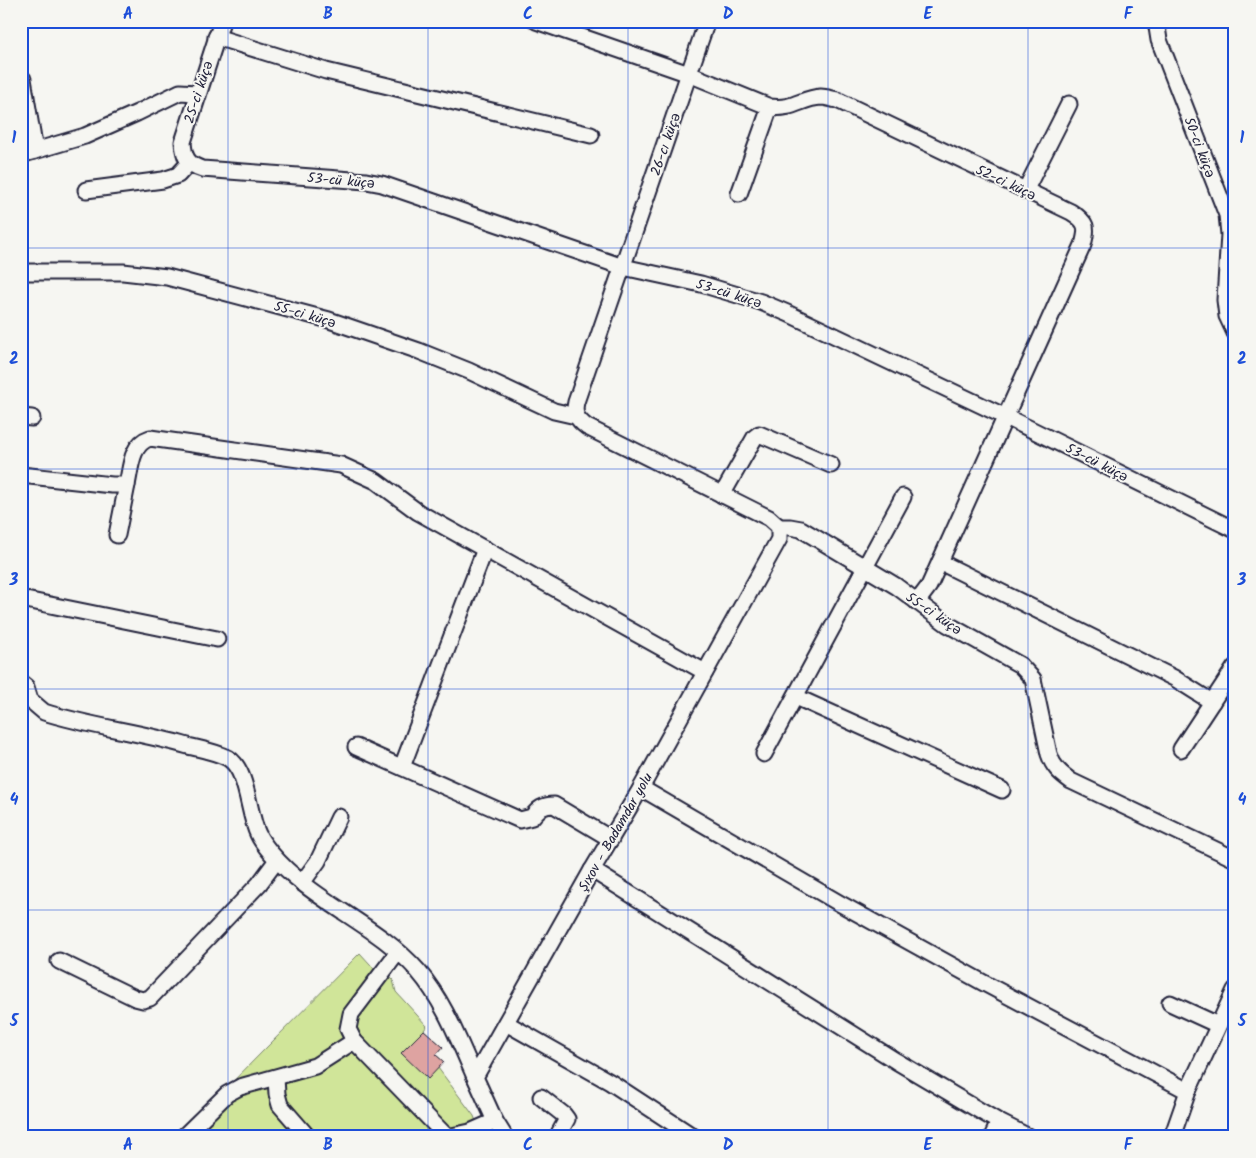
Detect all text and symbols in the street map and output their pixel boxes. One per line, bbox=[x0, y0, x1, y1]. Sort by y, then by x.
text: A bbox=[123, 2, 133, 27]
text: B bbox=[323, 2, 333, 27]
text: C bbox=[523, 2, 533, 27]
text: D bbox=[723, 2, 734, 27]
text: E bbox=[924, 2, 934, 27]
text: F bbox=[1124, 2, 1134, 27]
street label: 25-ci küçə bbox=[179, 58, 219, 126]
street label: 26-cı küçə bbox=[645, 110, 687, 179]
street label: 50-ci küçə bbox=[1177, 114, 1221, 181]
text: 1 bbox=[12, 126, 17, 151]
text: 1 bbox=[1240, 126, 1245, 151]
street label: 52-ci küçə bbox=[972, 159, 1040, 207]
street label: 53-cü küçə bbox=[306, 167, 376, 195]
street label: 53-cü küçə bbox=[693, 274, 765, 314]
street label: 55-ci küçə bbox=[271, 296, 339, 334]
text: 2 bbox=[9, 347, 19, 372]
text: 2 bbox=[1237, 347, 1247, 372]
street label: 53-cü küçə bbox=[1061, 438, 1132, 488]
text: 3 bbox=[9, 568, 19, 593]
text: 3 bbox=[1237, 568, 1247, 593]
street label: 55-ci küçə bbox=[901, 587, 966, 641]
street label: Şıxov - Badamdar yolu bbox=[573, 769, 659, 896]
text: 4 bbox=[10, 788, 19, 813]
text: 4 bbox=[1238, 788, 1247, 813]
text: 5 bbox=[9, 1009, 20, 1034]
text: 5 bbox=[1237, 1009, 1248, 1034]
text: A bbox=[123, 1133, 133, 1158]
text: B bbox=[323, 1133, 333, 1158]
text: C bbox=[523, 1133, 533, 1158]
text: D bbox=[723, 1133, 734, 1158]
text: E bbox=[924, 1133, 934, 1158]
text: F bbox=[1124, 1133, 1134, 1158]

